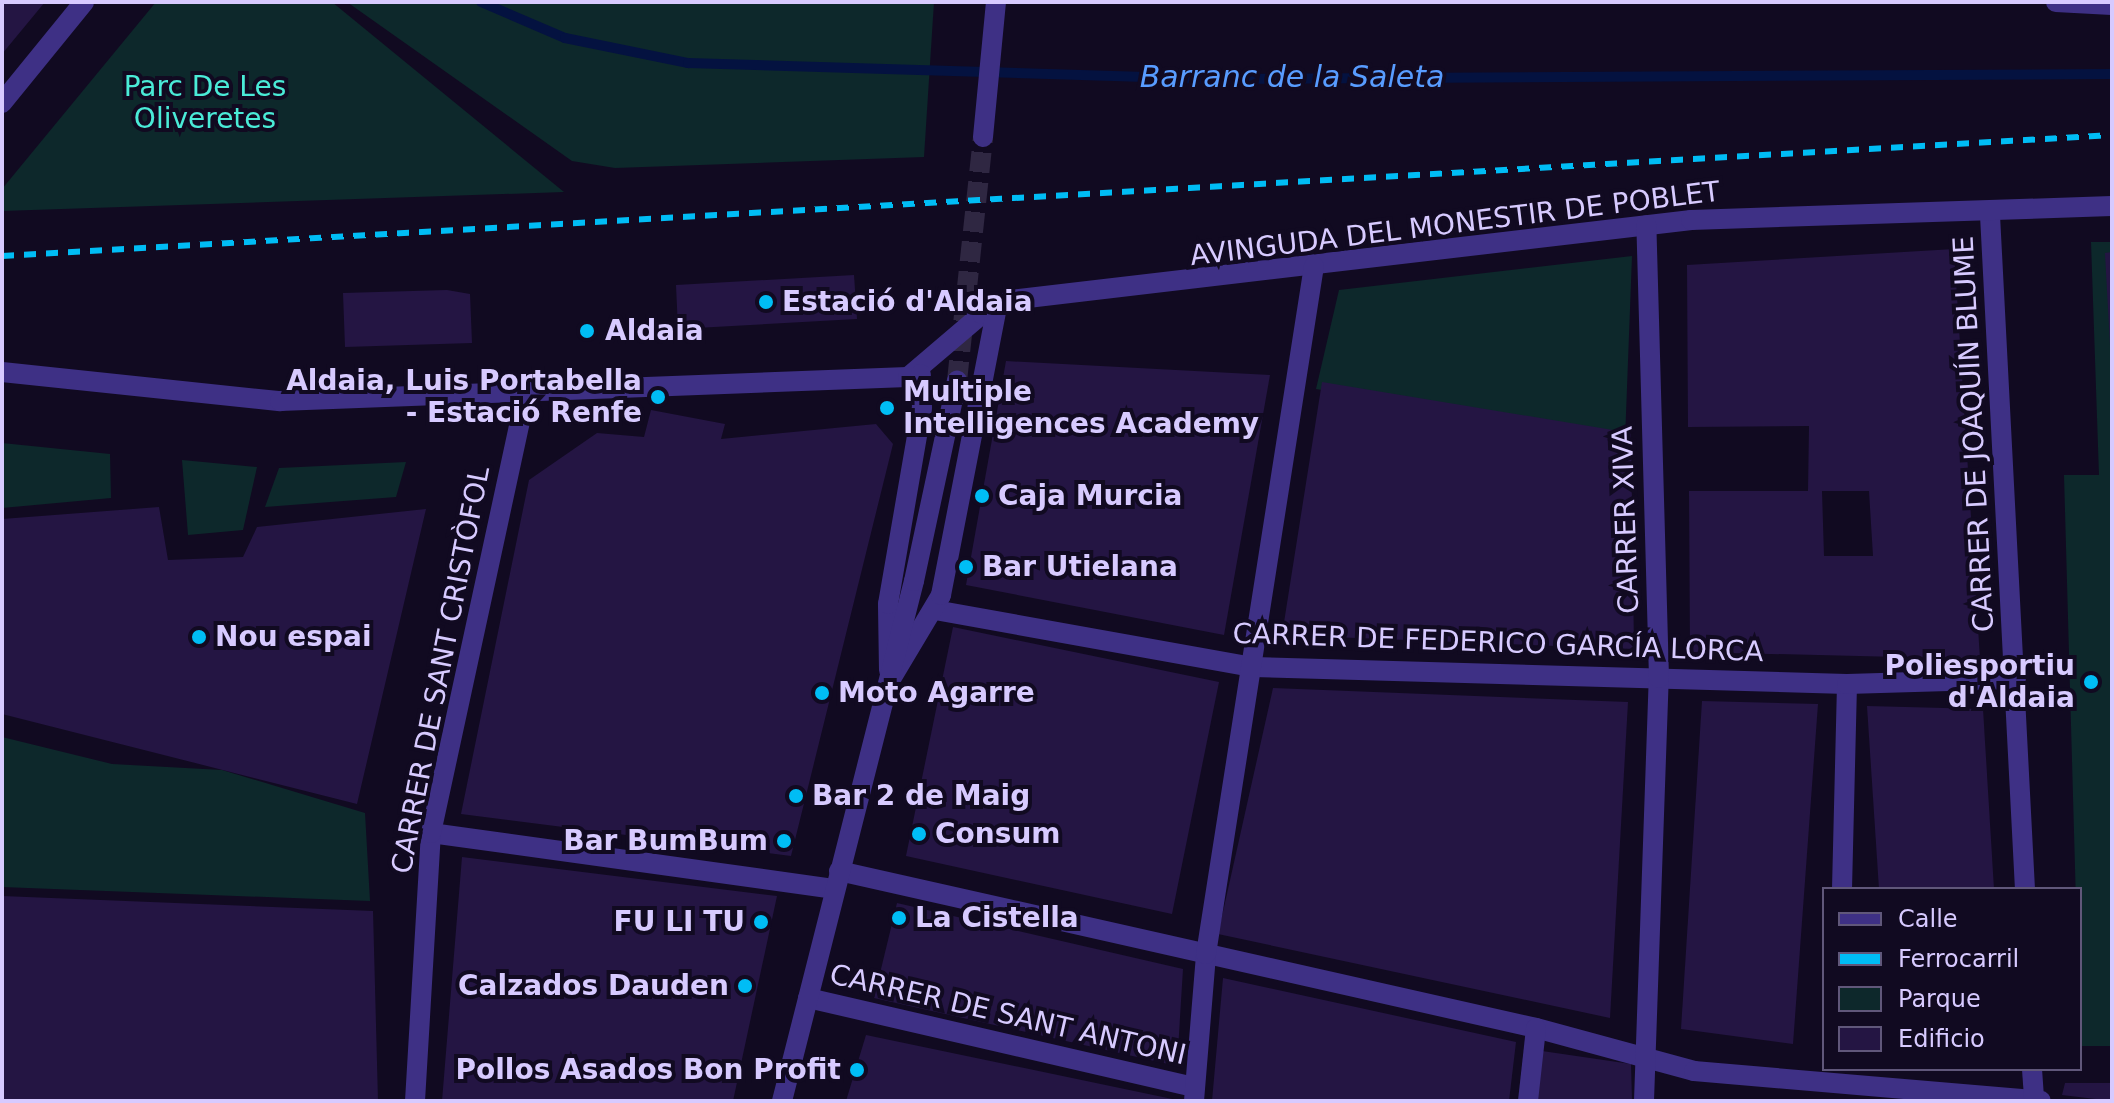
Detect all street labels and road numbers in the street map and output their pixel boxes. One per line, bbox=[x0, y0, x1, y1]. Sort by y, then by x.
street label: AVINGUDA DEL MONESTIR DE POBLET bbox=[1188, 175, 1722, 273]
street label: CARRER DE JOAQUÍN BLUME bbox=[1947, 235, 2001, 633]
street label: CARRER XIVA bbox=[1606, 426, 1646, 614]
street label: CARRER DE SANT CRISTÒFOL bbox=[385, 464, 497, 876]
street label: CARRER DE FEDERICO GARCÍA LORCA bbox=[1232, 617, 1764, 669]
street label: CARRER DE SANT ANTONI bbox=[827, 958, 1189, 1072]

